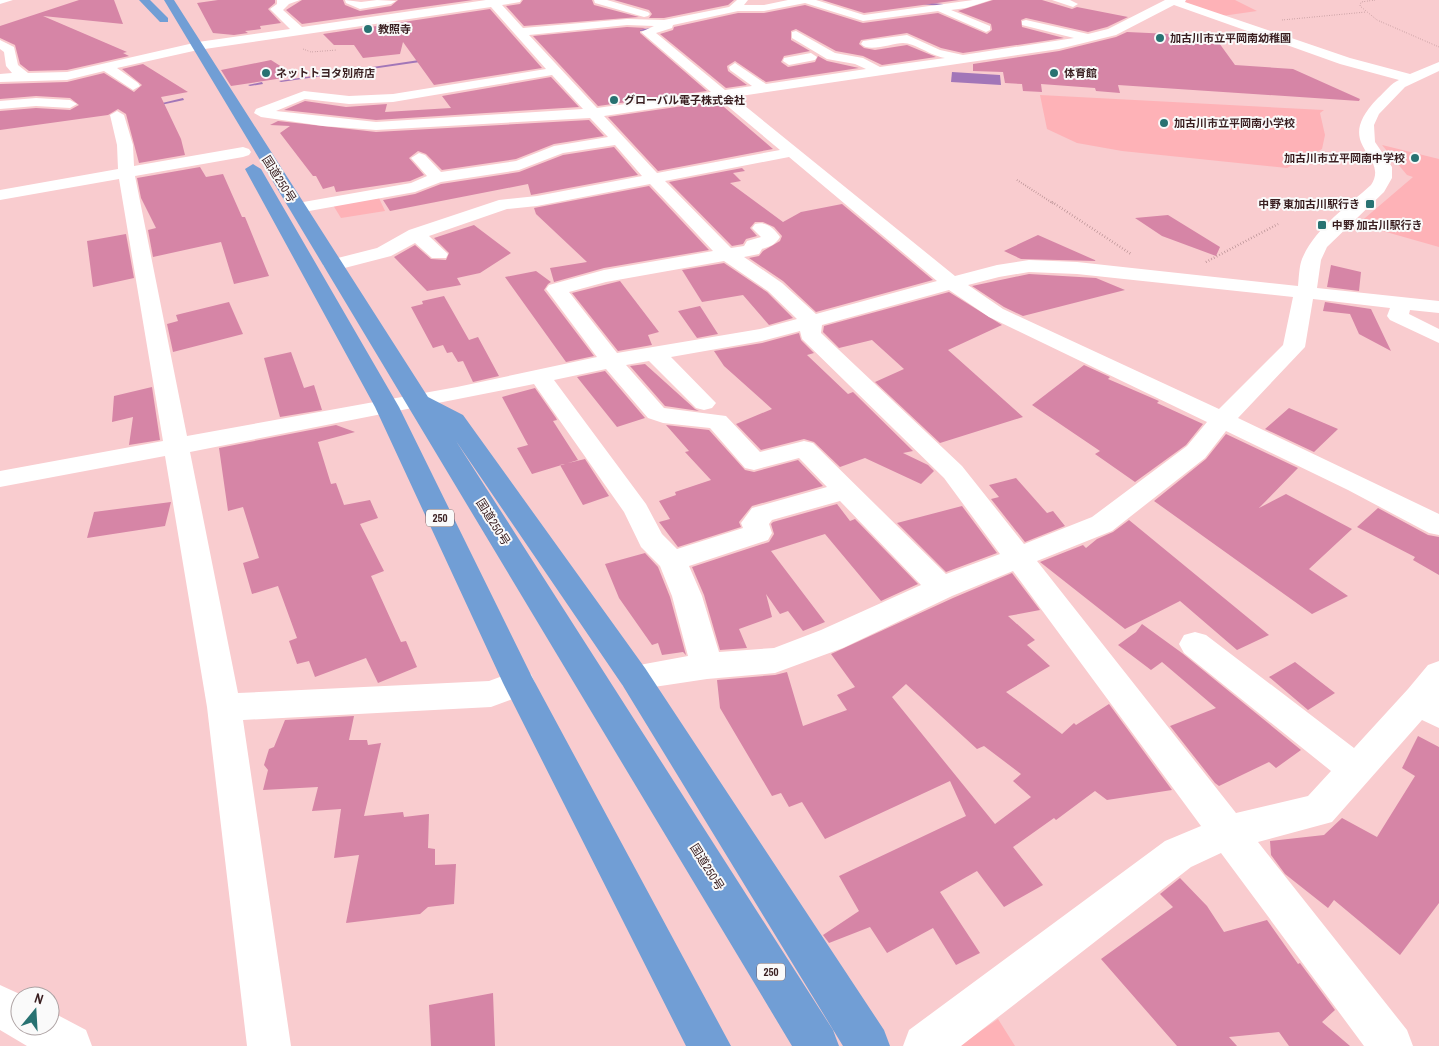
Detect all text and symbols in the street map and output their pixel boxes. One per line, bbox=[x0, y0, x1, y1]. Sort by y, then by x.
place label: 教照寺 bbox=[378, 22, 411, 36]
marker: 教照寺 bbox=[362, 23, 374, 35]
place label: 加古川市立平岡南幼稚園 bbox=[1170, 31, 1291, 45]
marker: 加古川市立平岡南幼稚園 bbox=[1154, 32, 1166, 44]
place label: ネットトヨタ別府店 bbox=[276, 66, 375, 80]
place label: 体育館 bbox=[1064, 66, 1097, 80]
marker: ネットトヨタ別府店 bbox=[260, 67, 272, 79]
marker: 体育館 bbox=[1048, 67, 1060, 79]
place label: グローバル電子株式会社 bbox=[624, 93, 745, 107]
marker: グローバル電子株式会社 bbox=[608, 94, 620, 106]
place label: 加古川市立平岡南小学校 bbox=[1174, 116, 1295, 130]
marker: 加古川市立平岡南小学校 bbox=[1158, 117, 1170, 129]
place label: 加古川市立平岡南中学校 bbox=[1284, 151, 1405, 165]
marker: 加古川市立平岡南中学校 bbox=[1409, 152, 1421, 164]
street label: 国道250号 bbox=[258, 153, 300, 205]
place label: 中野 東加古川駅行き bbox=[1258, 197, 1360, 211]
marker: 中野 東加古川駅行き bbox=[1364, 198, 1376, 210]
place label: 中野 加古川駅行き bbox=[1332, 218, 1423, 232]
marker: 中野 加古川駅行き bbox=[1316, 219, 1328, 231]
street label: 国道250号 bbox=[472, 496, 514, 548]
road number: 250 bbox=[426, 509, 454, 526]
street label: 国道250号 bbox=[686, 841, 728, 893]
road number: 250 bbox=[757, 964, 785, 980]
north arrow bbox=[10, 986, 60, 1036]
text: N bbox=[32, 989, 46, 1008]

